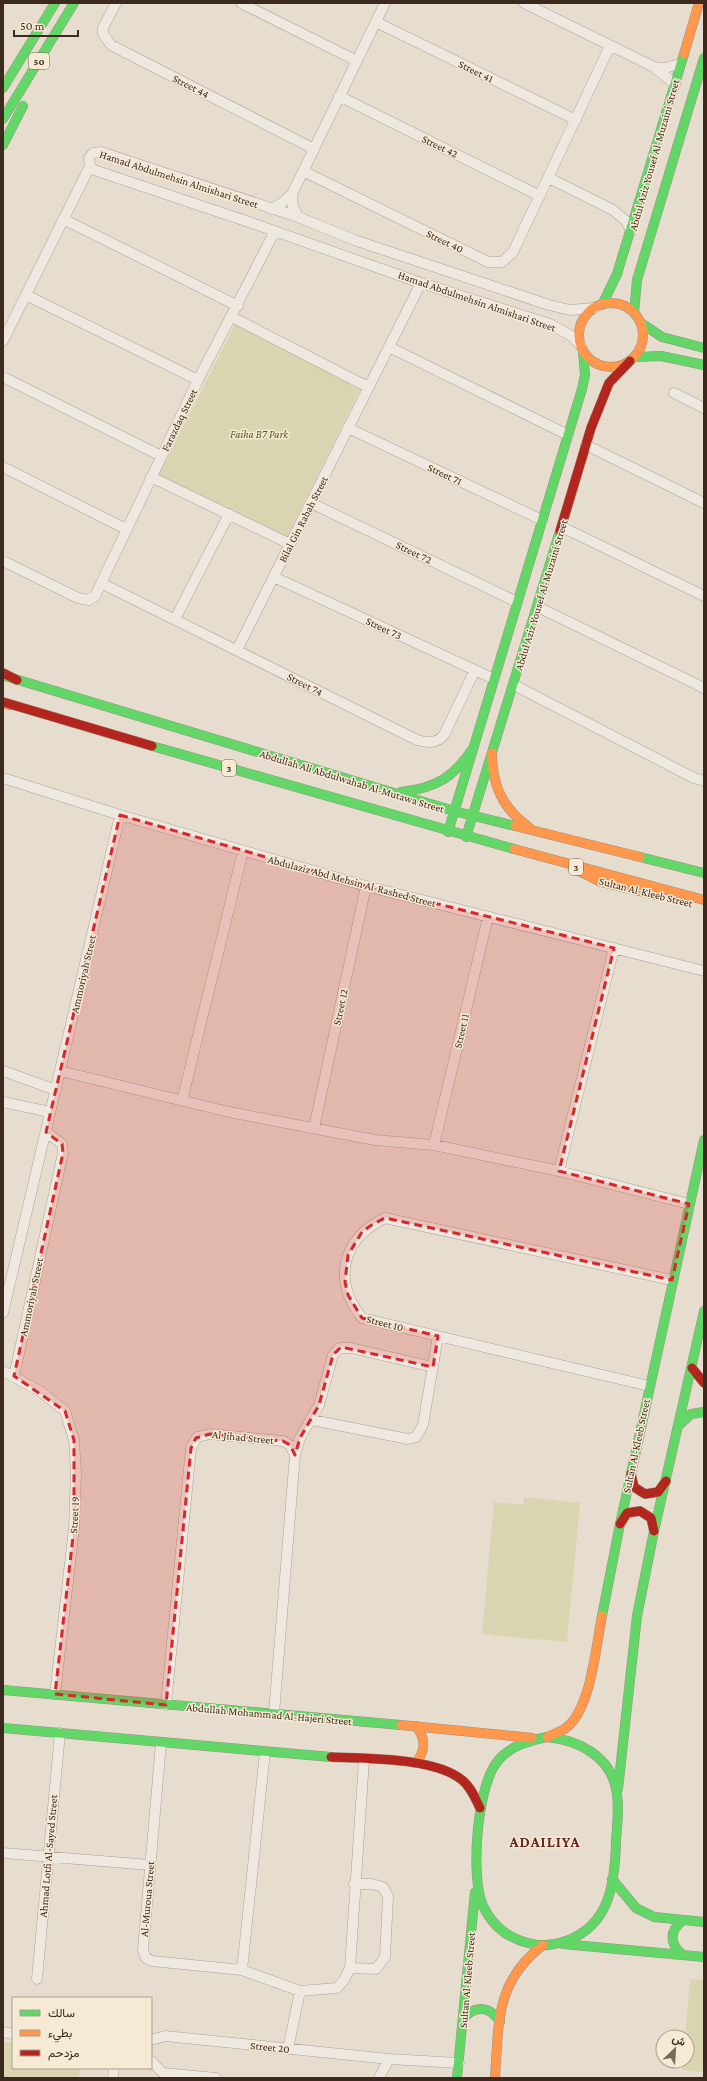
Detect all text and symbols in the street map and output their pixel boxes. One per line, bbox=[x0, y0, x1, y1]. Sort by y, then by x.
scale bar bbox=[14, 12, 78, 38]
text: 50 m bbox=[20, 19, 45, 33]
road number: 50 bbox=[29, 53, 49, 69]
street label: Street 41 bbox=[457, 57, 496, 85]
street label: Street 44 bbox=[171, 72, 211, 100]
street label: Abdul Aziz Yousef Al-Muzaini Street bbox=[627, 77, 682, 232]
street label: Street 42 bbox=[420, 132, 460, 160]
street label: Hamad Abdulmehsin Almishari Street bbox=[98, 148, 260, 210]
street label: Street 40 bbox=[425, 227, 465, 255]
street label: Hamad Abdulmehsin Almishari Street bbox=[397, 268, 558, 334]
street label: Farazdaq Street bbox=[159, 386, 200, 454]
park label: Faiha B7 Park bbox=[230, 428, 289, 440]
street label: Street 71 bbox=[426, 461, 464, 487]
street label: Bilal Gin Rabah Street bbox=[276, 474, 330, 564]
street label: Abdul Aziz Yousef Al-Muzaini Street bbox=[512, 518, 570, 672]
street label: Street 72 bbox=[394, 538, 434, 566]
street label: Street 73 bbox=[364, 615, 404, 641]
street label: Street 74 bbox=[285, 670, 325, 698]
street label: Abdullah Ali Abdulwahab Al-Mutawa Street bbox=[258, 747, 446, 815]
road number: 3 bbox=[222, 760, 236, 776]
street label: Abdulaziz Abd Mehsin Al-Rashed Street bbox=[267, 853, 438, 909]
road number: 3 bbox=[569, 859, 583, 875]
street label: Sultan Al-Kleeb Street bbox=[598, 875, 694, 910]
street label: Ammoriyah Street bbox=[68, 933, 99, 1015]
street label: Street 12 bbox=[330, 988, 350, 1026]
street label: Street 11 bbox=[451, 1012, 471, 1049]
street label: Ammoriyah Street bbox=[17, 1256, 46, 1338]
street label: Street 10 bbox=[365, 1313, 405, 1333]
street label: Sultan Al-Kleeb Street bbox=[620, 1397, 652, 1494]
street label: Al Jihad Street bbox=[211, 1428, 275, 1447]
street label: Street 19 bbox=[67, 1496, 81, 1534]
street label: Abdullah Mohammad Al-Hajeri Street bbox=[186, 1701, 353, 1728]
street label: Ahmad Lotfi Al-Sayed Street bbox=[37, 1794, 60, 1918]
district label: ADAILIYA bbox=[509, 1834, 581, 1850]
street label: Al-Muroua Street bbox=[138, 1860, 156, 1937]
street label: Sultan Al-Kleeb Street bbox=[457, 1931, 477, 2028]
legend bbox=[12, 1997, 152, 2069]
text: سالك bbox=[48, 2006, 75, 2020]
text: بطيء bbox=[48, 2026, 72, 2043]
north arrow bbox=[655, 2029, 695, 2069]
text: ش bbox=[670, 2032, 688, 2049]
street label: Street 20 bbox=[250, 2039, 290, 2055]
text: مزدحم bbox=[48, 2046, 79, 2061]

